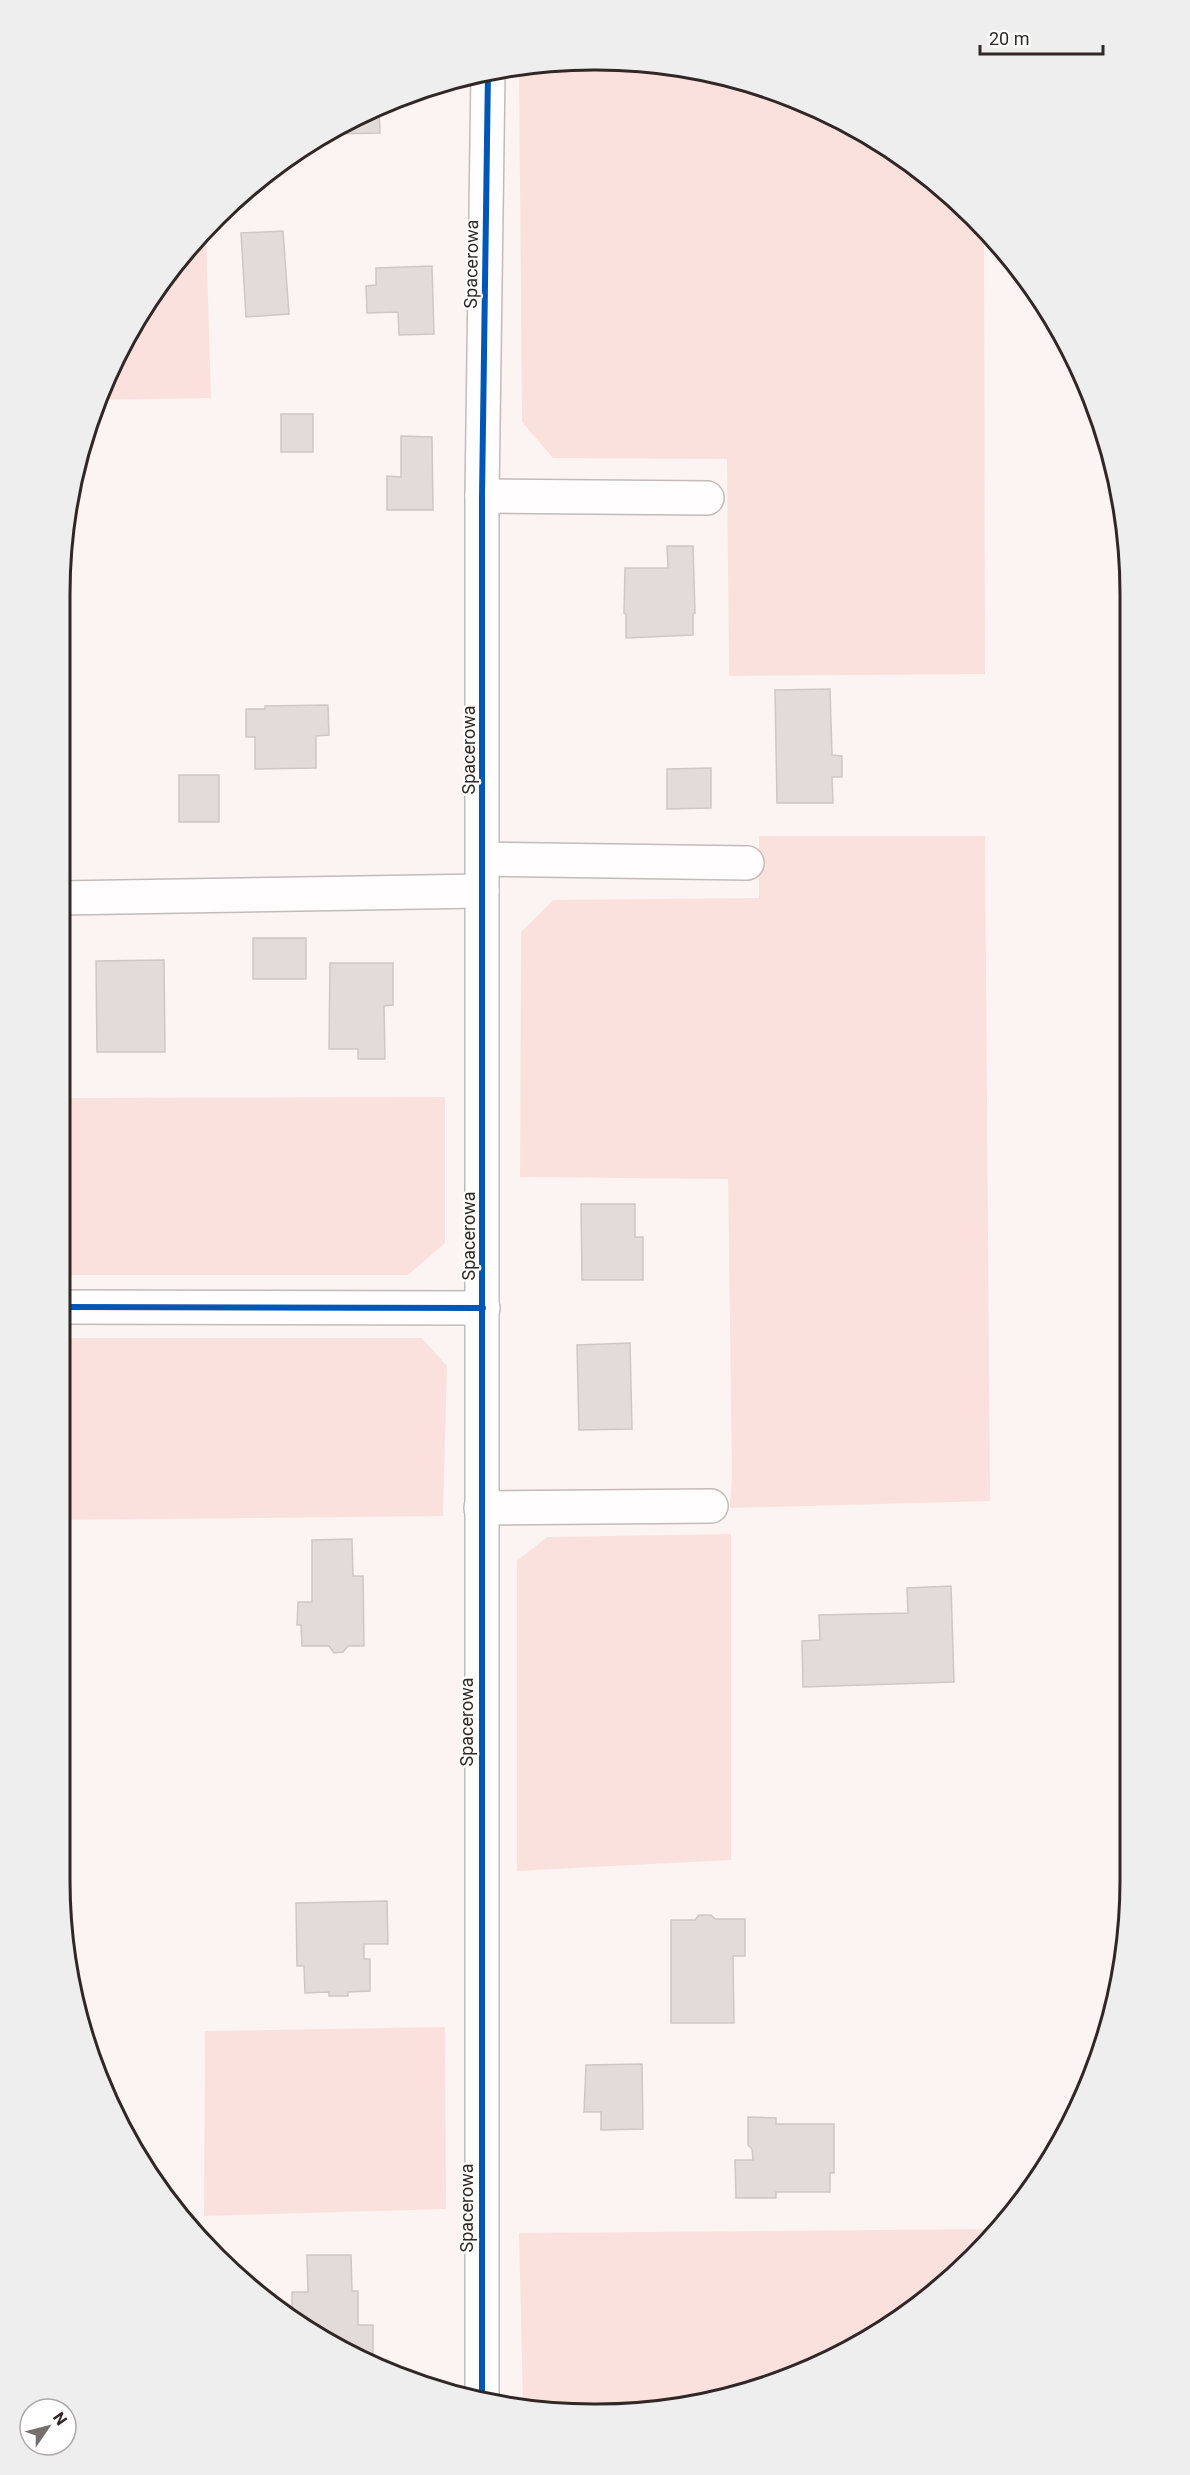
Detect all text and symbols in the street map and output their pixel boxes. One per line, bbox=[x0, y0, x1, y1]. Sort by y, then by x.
scale bar bbox=[980, 18, 1103, 56]
text: 20 m bbox=[989, 28, 1029, 49]
street label: Spacerowa bbox=[460, 219, 482, 309]
street label: Spacerowa bbox=[458, 705, 479, 795]
street label: Spacerowa bbox=[458, 1191, 479, 1281]
street label: Spacerowa bbox=[456, 1677, 477, 1767]
street label: Spacerowa bbox=[456, 2163, 477, 2253]
north arrow bbox=[18, 2397, 78, 2457]
text: N bbox=[49, 2409, 71, 2429]

